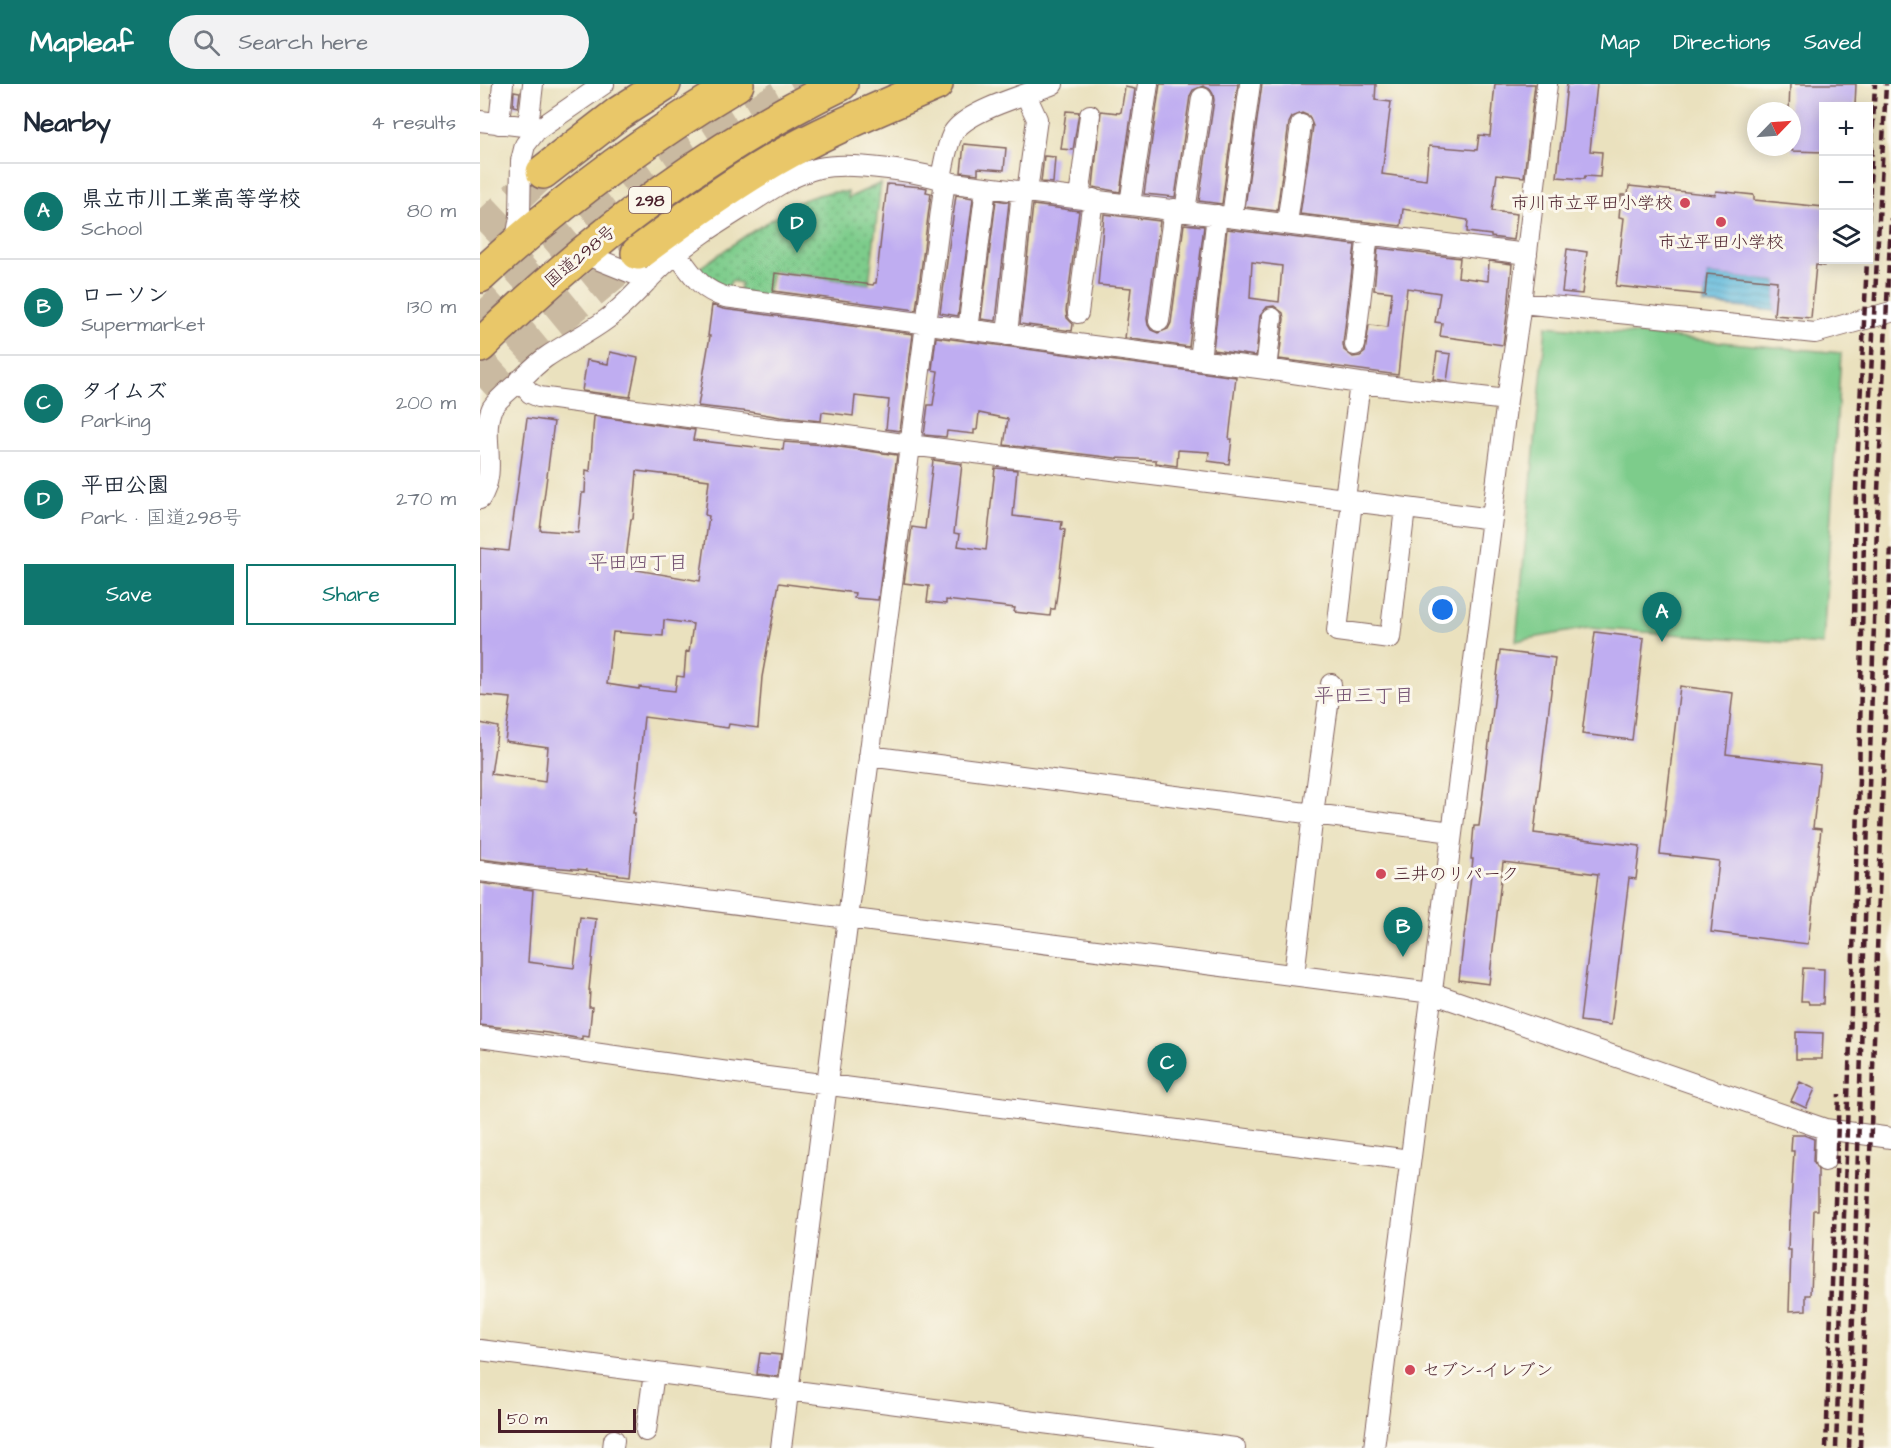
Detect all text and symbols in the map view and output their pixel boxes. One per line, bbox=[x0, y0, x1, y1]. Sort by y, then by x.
search box bbox=[169, 15, 589, 69]
text: Mapleaf bbox=[30, 23, 133, 62]
icon: search bbox=[190, 26, 223, 59]
text: Search here bbox=[238, 27, 368, 58]
text: Map bbox=[1600, 28, 1640, 57]
text: Directions bbox=[1673, 28, 1771, 57]
text: Saved bbox=[1804, 28, 1861, 57]
north arrow bbox=[1747, 102, 1801, 156]
map controls bbox=[1819, 102, 1873, 264]
button: + bbox=[1819, 102, 1873, 156]
text: Nearby bbox=[24, 105, 111, 141]
text: 4 results bbox=[371, 109, 456, 137]
button: − bbox=[1819, 156, 1873, 210]
text: 県立市川工業高等学校 bbox=[81, 184, 301, 215]
road number: 298 bbox=[629, 187, 671, 213]
place label: 市川市立平田小学校 bbox=[1511, 191, 1673, 216]
marker: 市川市立平田小学校 bbox=[1678, 196, 1692, 210]
text: A bbox=[37, 197, 50, 225]
text: 80 m bbox=[407, 197, 456, 225]
pin: D bbox=[778, 204, 816, 253]
button: layers bbox=[1819, 210, 1873, 264]
text: School bbox=[81, 215, 142, 243]
marker: 市立平田小学校 bbox=[1714, 215, 1728, 229]
street label: 国道298号 bbox=[539, 219, 621, 294]
place label: 市立平田小学校 bbox=[1658, 230, 1784, 255]
text: ローソン bbox=[81, 280, 169, 311]
text: B bbox=[36, 293, 51, 321]
text: 130 m bbox=[407, 293, 456, 321]
text: Supermarket bbox=[81, 311, 205, 339]
text: タイムズ bbox=[81, 376, 167, 407]
text: C bbox=[36, 389, 51, 417]
text: 200 m bbox=[396, 389, 456, 417]
text: Parking bbox=[81, 407, 151, 435]
text: 平田公園 bbox=[81, 470, 169, 501]
text: D bbox=[37, 485, 50, 513]
text: 270 m bbox=[396, 485, 456, 513]
text: Park · 国道298号 bbox=[81, 504, 242, 532]
district label: 平田四丁目 bbox=[588, 549, 688, 577]
button: Save bbox=[24, 564, 234, 625]
button: Share bbox=[246, 564, 456, 625]
pin: A bbox=[1642, 592, 1682, 642]
your location bbox=[1428, 595, 1457, 624]
district label: 平田三丁目 bbox=[1314, 682, 1414, 710]
place label: 三井のリパーク bbox=[1393, 862, 1519, 887]
marker: 三井のリパーク bbox=[1374, 867, 1388, 881]
pin: B bbox=[1384, 908, 1422, 957]
pin: C bbox=[1148, 1044, 1186, 1093]
place label: セブン-イレブン bbox=[1422, 1358, 1554, 1383]
marker: セブン-イレブン bbox=[1403, 1363, 1417, 1377]
scale bar bbox=[498, 1406, 636, 1434]
text: 50 m bbox=[507, 1408, 547, 1430]

